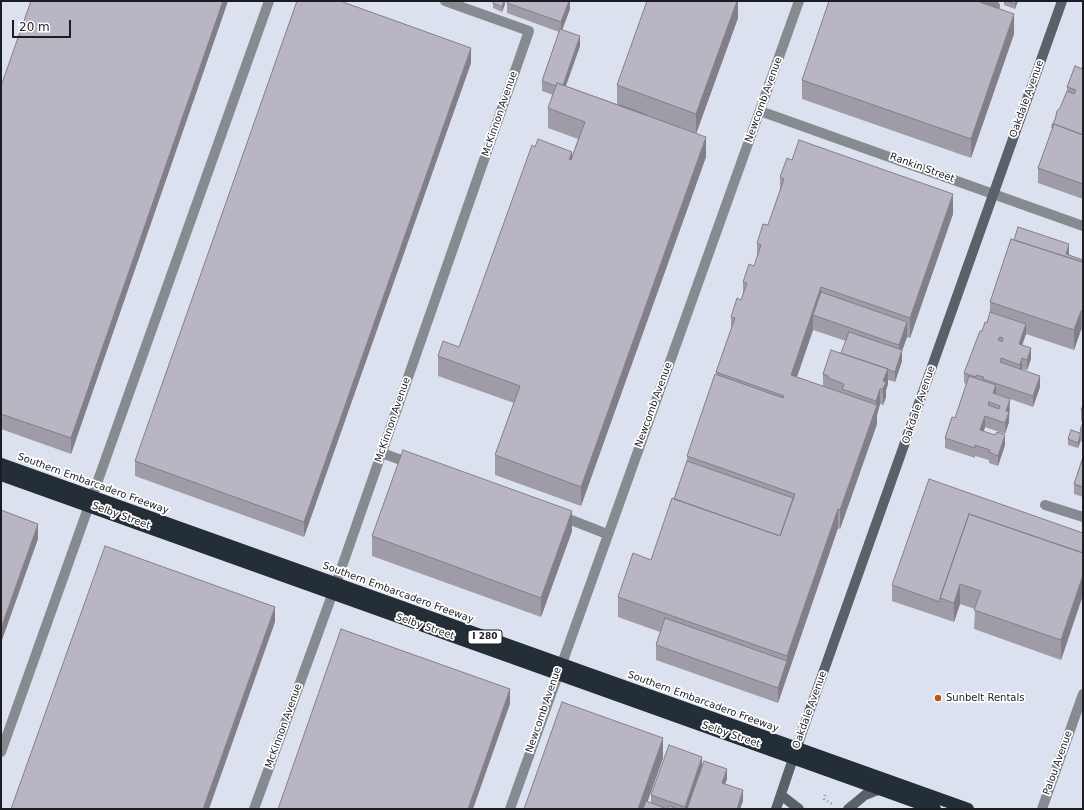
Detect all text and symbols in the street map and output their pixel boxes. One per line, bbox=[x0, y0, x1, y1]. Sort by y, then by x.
scale bar bbox=[14, 12, 73, 38]
text: 20 m bbox=[19, 20, 50, 34]
street label: Newcomb Avenue bbox=[743, 56, 785, 144]
street label: Oakdale Avenue bbox=[1007, 59, 1047, 139]
street label: McKinnon Avenue bbox=[480, 70, 520, 158]
street label: Rankin Street bbox=[888, 151, 956, 185]
street label: Newcomb Avenue bbox=[633, 361, 675, 449]
street label: Oakdale Avenue bbox=[900, 365, 938, 445]
street label: McKinnon Avenue bbox=[373, 376, 413, 464]
street label: Southern Embarcadero Freeway bbox=[16, 451, 170, 517]
street label: Selby Street bbox=[90, 500, 152, 532]
street label: Southern Embarcadero Freeway bbox=[321, 560, 475, 626]
street label: Selby Street bbox=[394, 611, 456, 643]
road number: I 280 bbox=[468, 630, 502, 644]
street label: Newcomb Avenue bbox=[524, 666, 564, 754]
street label: Southern Embarcadero Freeway bbox=[626, 669, 780, 735]
street label: Oakdale Avenue bbox=[790, 670, 830, 750]
street label: McKinnon Avenue bbox=[263, 682, 305, 770]
place label: Sunbelt Rentals bbox=[946, 692, 1024, 704]
marker: Sunbelt Rentals bbox=[933, 693, 943, 703]
street label: Selby Street bbox=[700, 719, 762, 751]
street label: Palou Avenue bbox=[1041, 729, 1075, 797]

